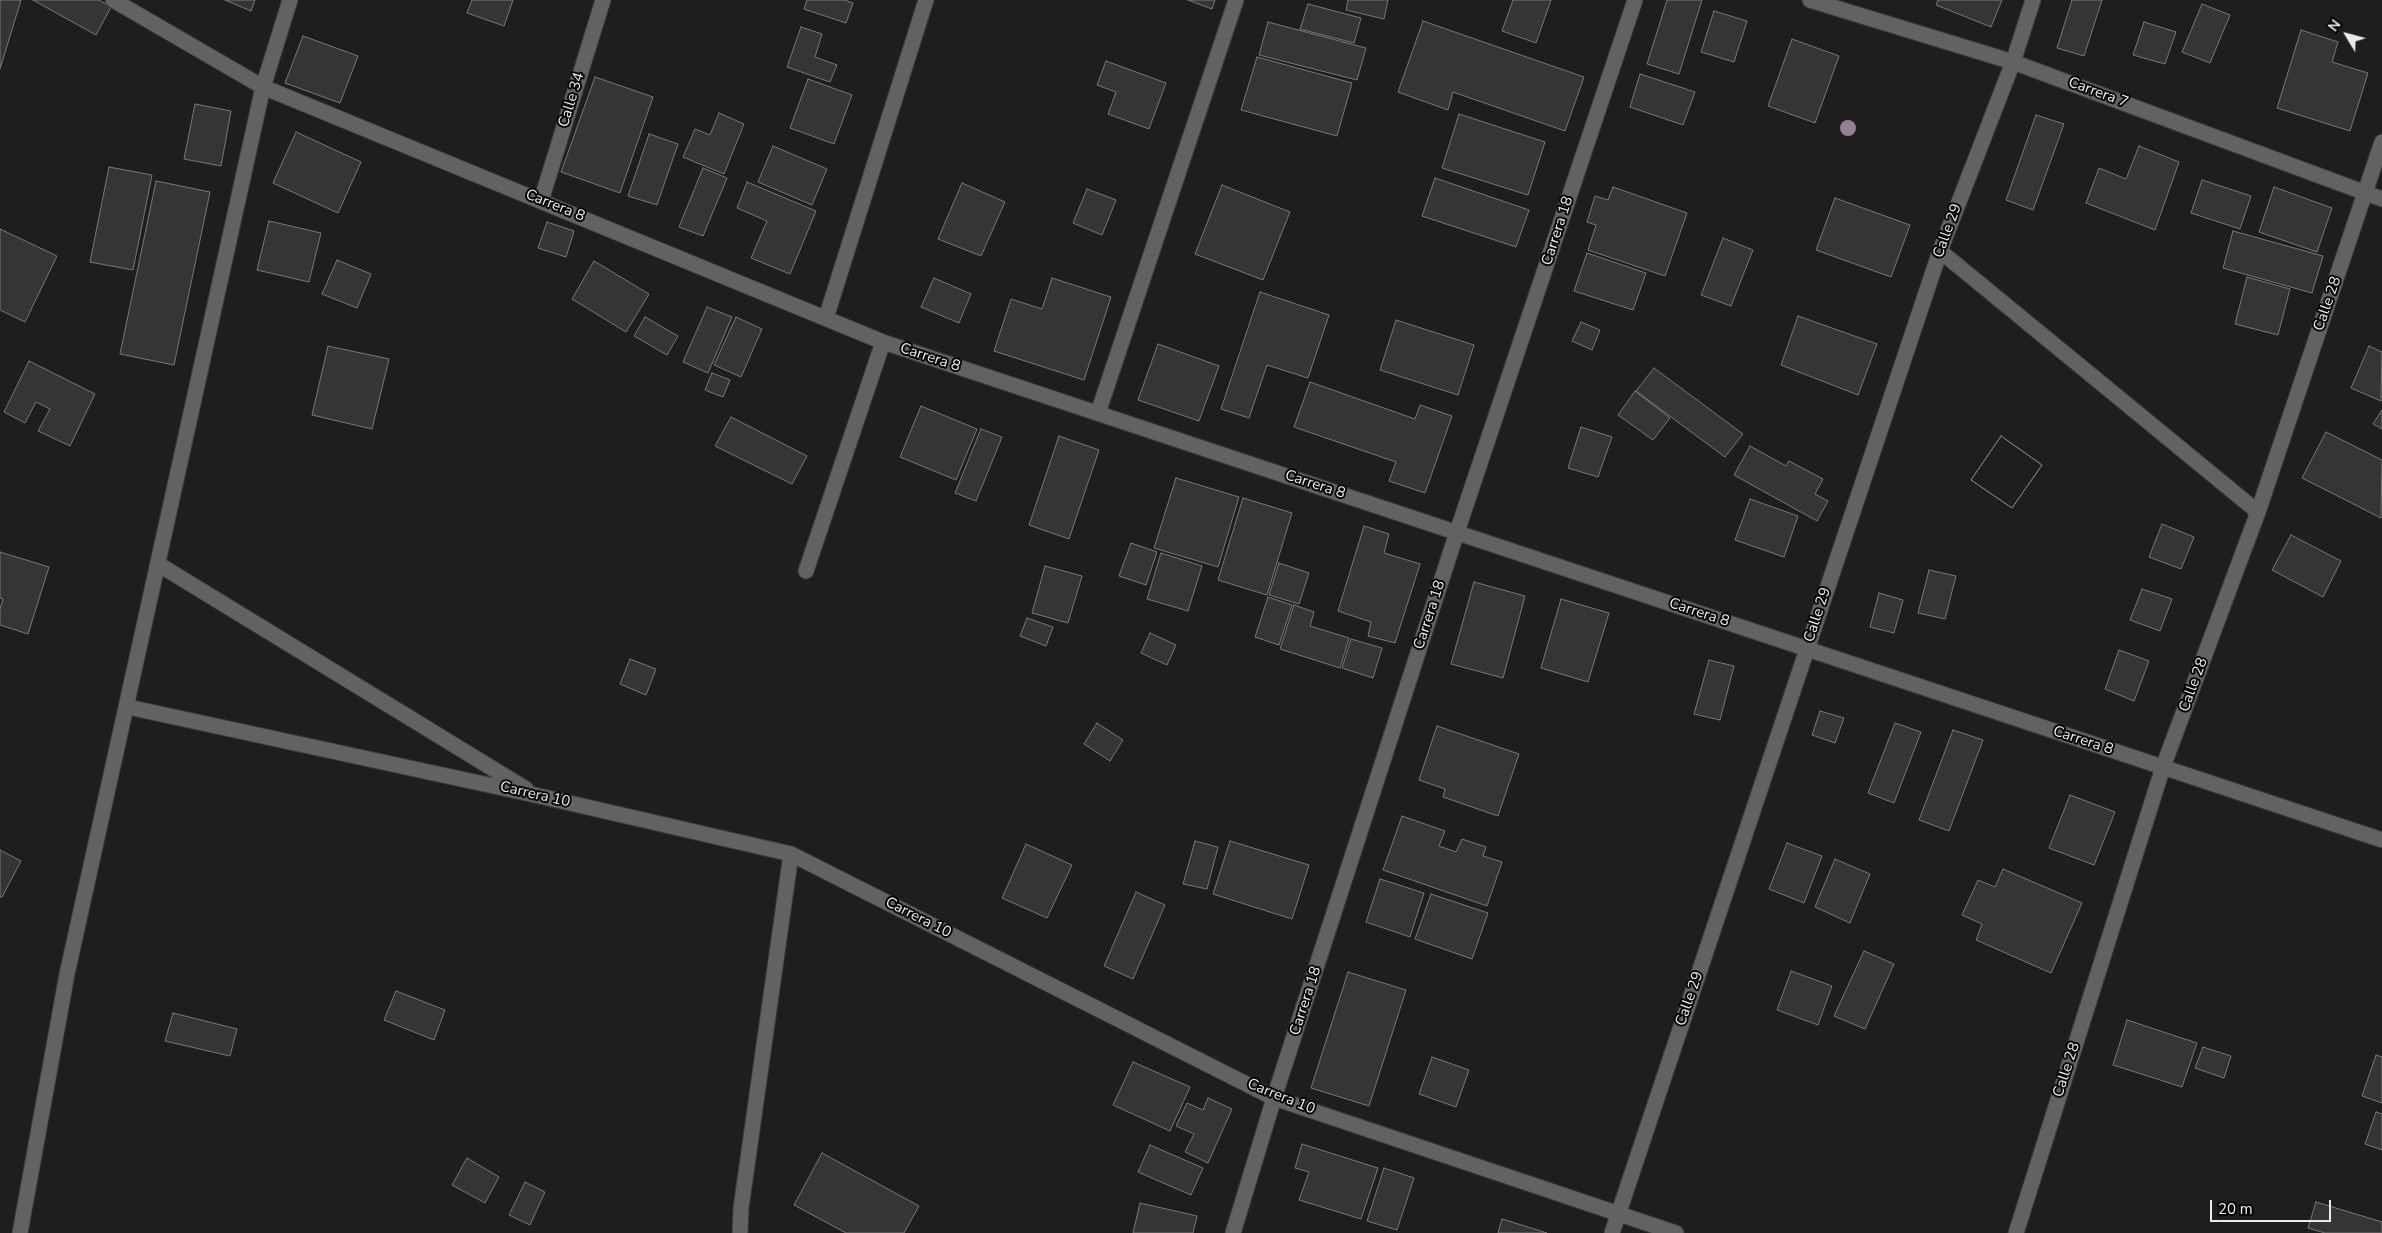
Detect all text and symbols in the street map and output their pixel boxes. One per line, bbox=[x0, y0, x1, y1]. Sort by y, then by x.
north arrow bbox=[2322, 10, 2372, 60]
text: N bbox=[2324, 16, 2345, 36]
street label: Calle 34 bbox=[555, 70, 589, 130]
street label: Carrera 7 bbox=[2066, 74, 2130, 112]
street label: Carrera 8 bbox=[523, 186, 587, 226]
street label: Carrera 18 bbox=[1538, 194, 1578, 268]
street label: Calle 29 bbox=[1930, 201, 1966, 261]
street label: Calle 28 bbox=[2310, 274, 2346, 334]
street label: Carrera 8 bbox=[897, 340, 963, 376]
street label: Carrera 8 bbox=[1282, 467, 1348, 503]
street label: Carrera 18 bbox=[1410, 578, 1450, 652]
street label: Calle 29 bbox=[1801, 585, 1835, 645]
street label: Carrera 8 bbox=[1666, 595, 1732, 631]
street label: Calle 28 bbox=[2176, 655, 2212, 715]
street label: Carrera 8 bbox=[2050, 723, 2116, 759]
street label: Carrera 10 bbox=[498, 778, 572, 812]
street label: Carrera 10 bbox=[882, 894, 954, 942]
street label: Carrera 18 bbox=[1286, 964, 1326, 1038]
street label: Calle 29 bbox=[1672, 969, 1708, 1029]
street label: Calle 28 bbox=[2050, 1040, 2084, 1100]
street label: Carrera 10 bbox=[1244, 1075, 1318, 1119]
scale bar bbox=[2212, 1190, 2333, 1222]
text: 20 m bbox=[2218, 1199, 2253, 1219]

